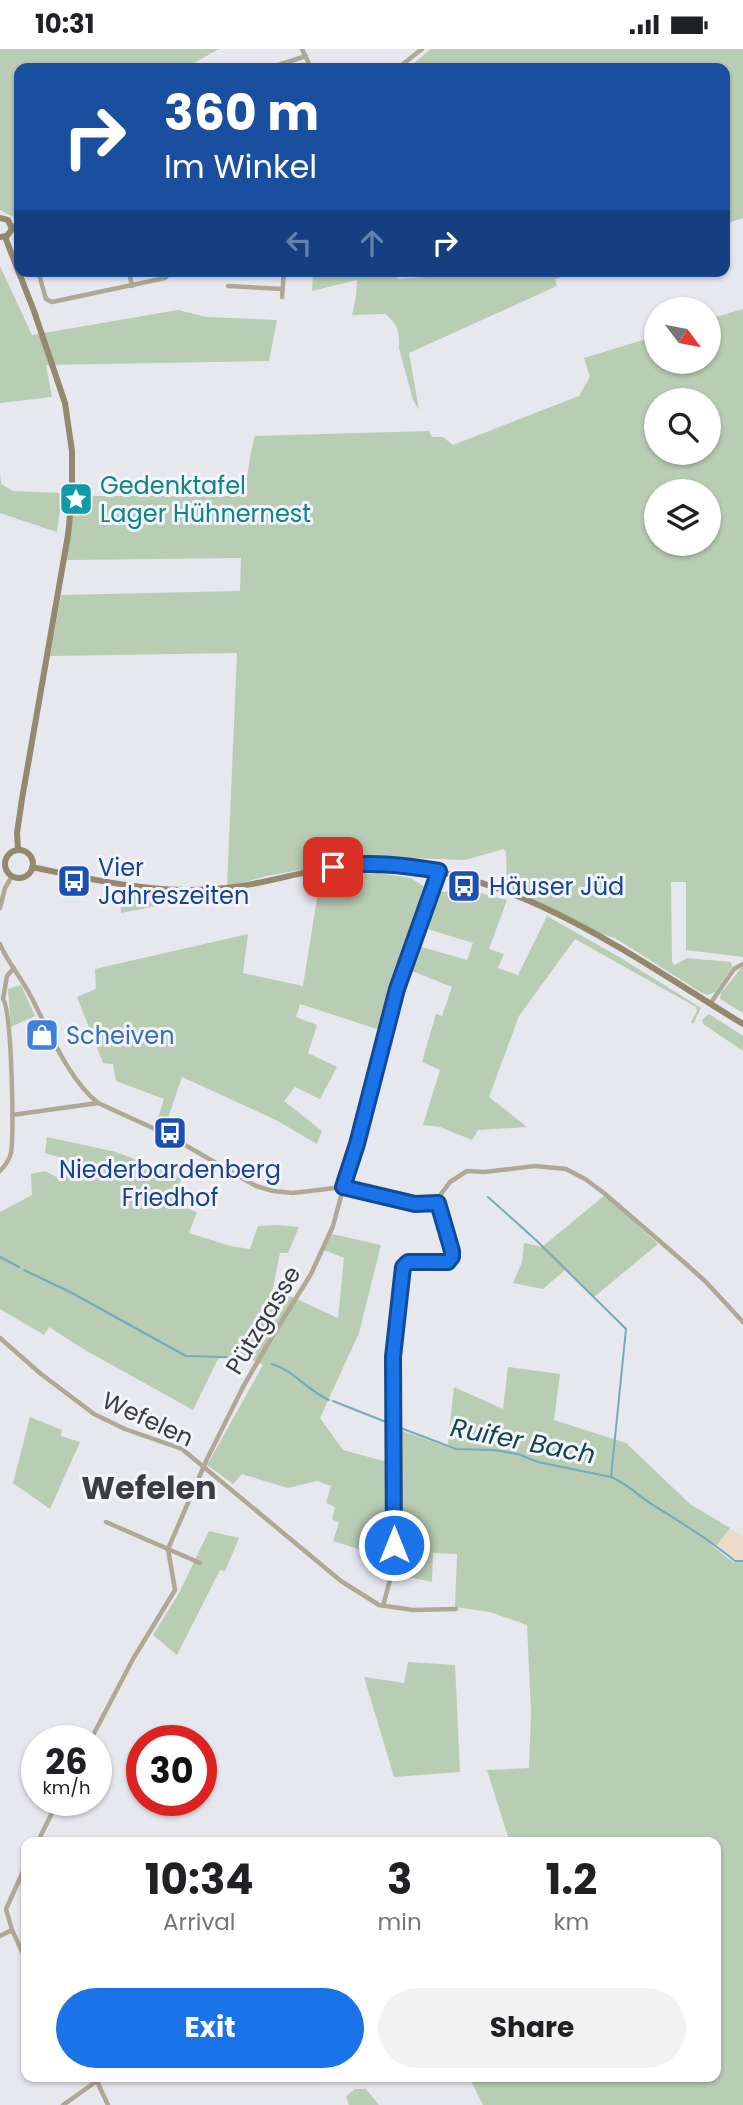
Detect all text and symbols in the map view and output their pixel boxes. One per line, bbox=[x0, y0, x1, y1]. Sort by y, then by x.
text: 10:31 bbox=[35, 6, 95, 42]
text: 360 m bbox=[164, 79, 319, 147]
icon: right bbox=[49, 91, 140, 182]
text: Im Winkel bbox=[164, 144, 317, 189]
icon: left bbox=[280, 224, 318, 262]
icon: ahead bbox=[353, 224, 391, 262]
icon: right bbox=[426, 224, 464, 262]
north arrow bbox=[644, 297, 721, 375]
map controls bbox=[644, 297, 721, 556]
button: search bbox=[644, 388, 721, 465]
place label: Gedenktafel Lager Hühnernest bbox=[100, 469, 311, 530]
button: layers bbox=[644, 479, 721, 556]
place icon: Gedenktafel Lager Hühnernest bbox=[57, 480, 95, 518]
pin bbox=[303, 837, 363, 897]
icon: arrive bbox=[314, 848, 352, 886]
place label: Vier Jahreszeiten bbox=[98, 851, 249, 912]
bus stop icon: Vier Jahreszeiten bbox=[55, 862, 93, 900]
bus stop icon: Häuser Jüd bbox=[445, 867, 483, 905]
place label: Häuser Jüd bbox=[489, 870, 624, 903]
shop icon: Scheiven bbox=[23, 1016, 61, 1054]
place label: Scheiven bbox=[66, 1019, 175, 1052]
bus stop icon: Niederbardenberg Friedhof bbox=[151, 1114, 189, 1152]
place label: Niederbardenberg Friedhof bbox=[59, 1153, 281, 1214]
street label: Pützgasse bbox=[218, 1260, 308, 1380]
street label: Wefelen bbox=[97, 1383, 199, 1455]
water label: Ruifer Bach bbox=[447, 1409, 599, 1473]
district label: Wefelen bbox=[81, 1465, 217, 1510]
position arrow bbox=[357, 1508, 431, 1582]
speed limit sign: 30 bbox=[126, 1725, 217, 1816]
text: 26 bbox=[45, 1737, 88, 1786]
text: km/h bbox=[43, 1775, 90, 1800]
text: 10:34 bbox=[145, 1850, 254, 1909]
text: 3 bbox=[387, 1850, 412, 1909]
text: 1.2 bbox=[546, 1850, 597, 1909]
text: Arrival bbox=[163, 1906, 236, 1938]
text: min bbox=[378, 1906, 422, 1938]
text: km bbox=[554, 1906, 589, 1938]
button: Exit bbox=[56, 1988, 364, 2068]
button: Share bbox=[378, 1988, 686, 2068]

